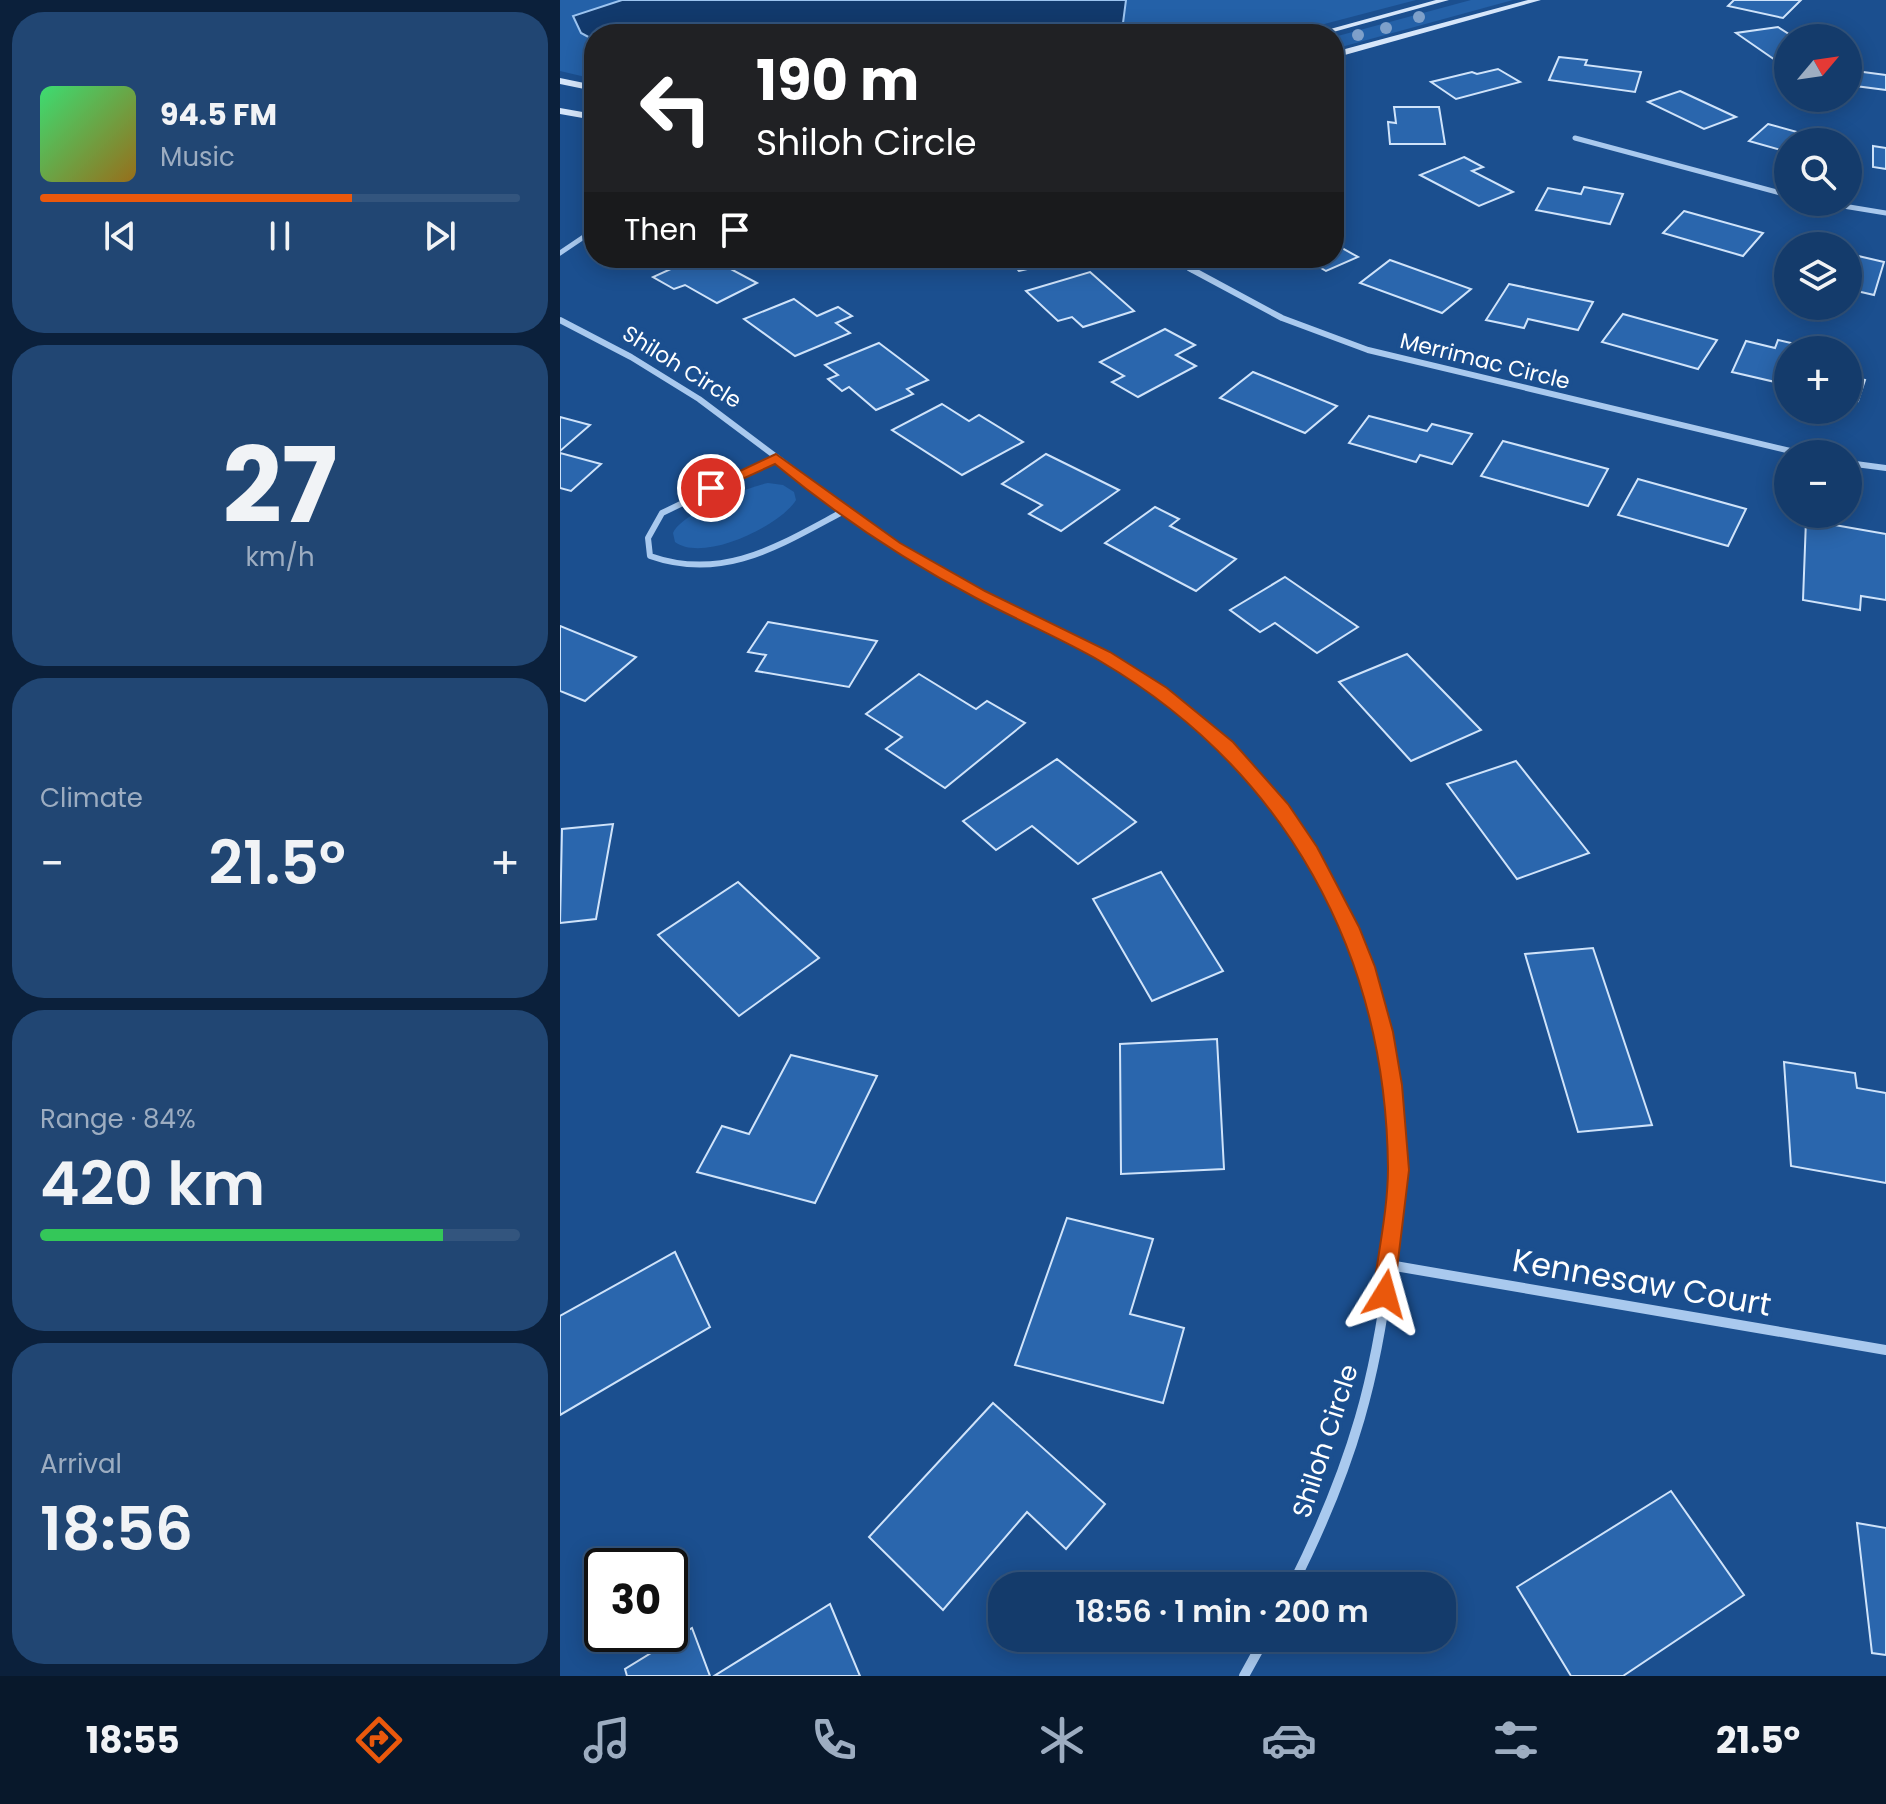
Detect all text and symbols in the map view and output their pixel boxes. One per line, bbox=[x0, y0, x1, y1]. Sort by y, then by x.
north arrow bbox=[1774, 24, 1862, 112]
map controls bbox=[1774, 24, 1862, 528]
text: 190 m bbox=[756, 41, 919, 120]
icon: left bbox=[624, 56, 728, 160]
text: 94.5 FM bbox=[160, 93, 277, 136]
text: Shiloh Circle bbox=[756, 117, 977, 168]
button: search bbox=[1774, 128, 1862, 216]
text: Music bbox=[160, 139, 235, 175]
text: Then bbox=[624, 208, 697, 251]
icon: arrive bbox=[713, 208, 757, 252]
icon: previous bbox=[98, 214, 142, 258]
icon: pause bbox=[258, 214, 302, 258]
icon: next bbox=[418, 214, 462, 258]
button: layers bbox=[1774, 232, 1862, 320]
street label: Shiloh Circle bbox=[617, 318, 747, 416]
street label: Merrimac Circle bbox=[1397, 325, 1573, 397]
button: + bbox=[1774, 336, 1862, 424]
text: 27 bbox=[222, 413, 338, 558]
button: − bbox=[1774, 440, 1862, 528]
pin bbox=[677, 454, 745, 522]
icon: arrive bbox=[689, 466, 733, 510]
text: km/h bbox=[245, 539, 315, 575]
text: Climate bbox=[40, 780, 143, 816]
text: 21.5° bbox=[209, 821, 346, 905]
text: − bbox=[40, 833, 64, 894]
text: + bbox=[490, 833, 520, 894]
text: Range · 84% bbox=[40, 1101, 196, 1137]
text: 420 km bbox=[40, 1142, 265, 1226]
street label: Kennesaw Court bbox=[1509, 1237, 1775, 1327]
position arrow bbox=[1343, 1252, 1427, 1336]
street label: Shiloh Circle bbox=[1283, 1360, 1367, 1522]
text: Arrival bbox=[40, 1446, 122, 1482]
text: 18:56 bbox=[40, 1487, 193, 1571]
speed limit sign: 30 bbox=[584, 1548, 688, 1652]
text: 18:56 · 1 min · 200 m bbox=[1075, 1590, 1369, 1633]
icon: directions bbox=[351, 1712, 407, 1768]
icon: music bbox=[579, 1712, 635, 1768]
icon: phone bbox=[806, 1712, 862, 1768]
icon: climate bbox=[1034, 1712, 1090, 1768]
icon: car bbox=[1261, 1712, 1317, 1768]
icon: filters bbox=[1488, 1712, 1544, 1768]
text: 18:55 bbox=[86, 1715, 180, 1766]
text: 21.5° bbox=[1716, 1715, 1800, 1766]

